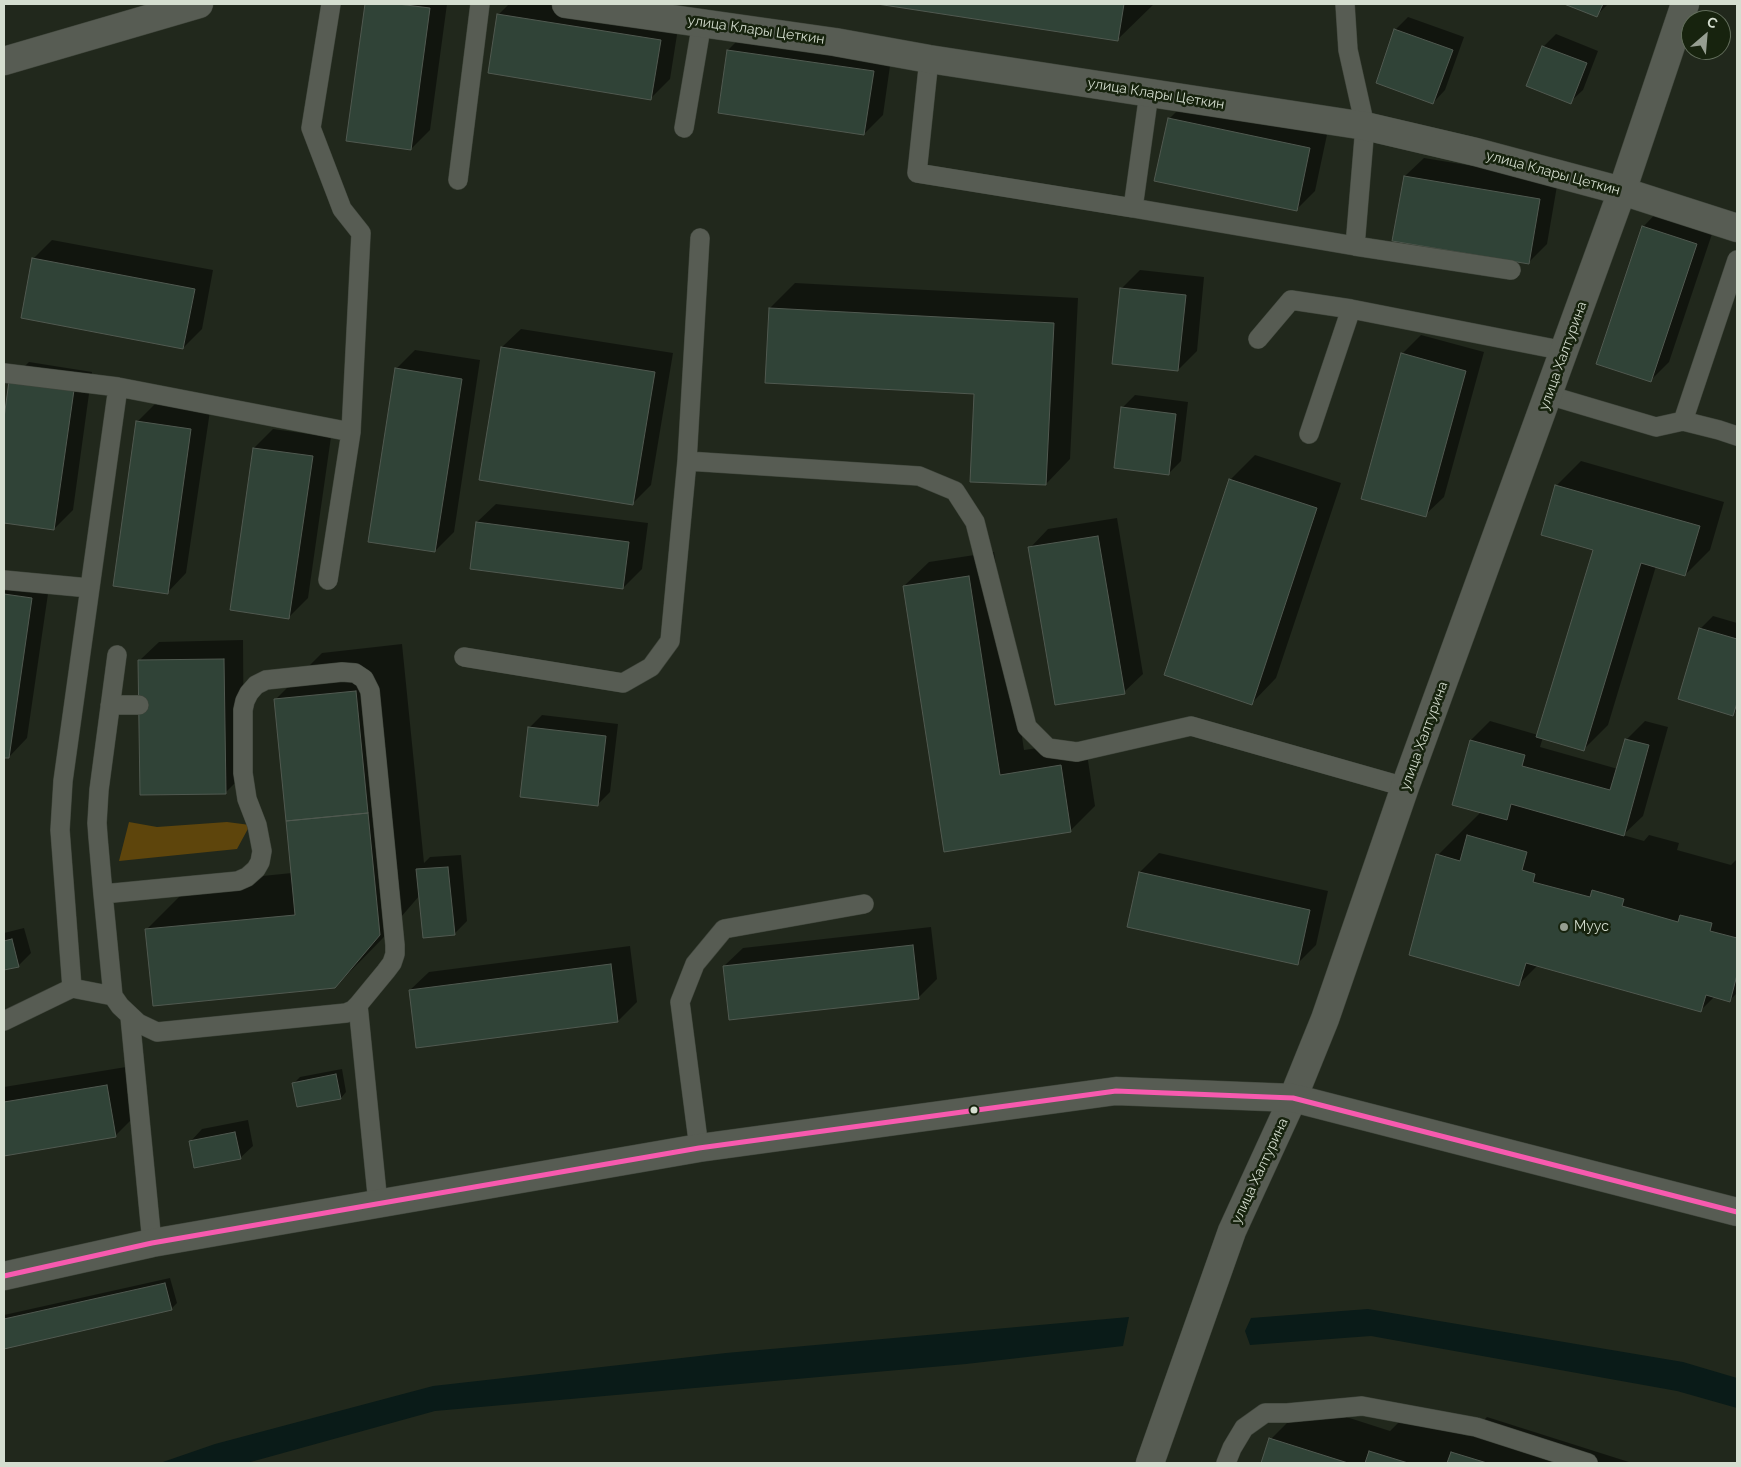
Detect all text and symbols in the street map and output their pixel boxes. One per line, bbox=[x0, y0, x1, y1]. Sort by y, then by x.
north arrow bbox=[1681, 10, 1731, 60]
street label: улица Клары Цеткин bbox=[686, 12, 826, 48]
text: С bbox=[1704, 13, 1720, 32]
street label: улица Клары Цеткин bbox=[1086, 75, 1226, 113]
street label: улица Клары Цеткин bbox=[1484, 147, 1622, 199]
street label: улица Халтурина bbox=[1536, 299, 1590, 413]
street label: улица Халтурина bbox=[1397, 679, 1451, 793]
place label: Муус bbox=[1574, 919, 1609, 935]
marker: Муус bbox=[1558, 921, 1570, 933]
unlabelled marker bbox=[969, 1105, 979, 1115]
street label: улица Халтурина bbox=[1228, 1116, 1292, 1226]

